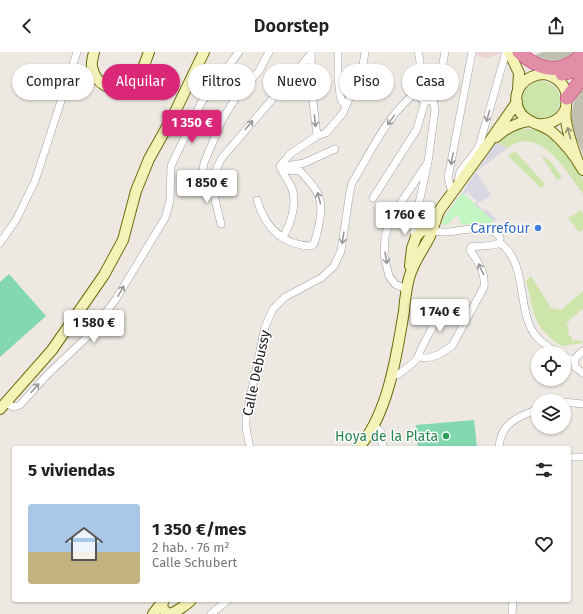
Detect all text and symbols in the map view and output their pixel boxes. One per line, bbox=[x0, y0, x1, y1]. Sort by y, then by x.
icon: back bbox=[16, 15, 38, 37]
text: Doorstep bbox=[254, 15, 329, 37]
icon: share bbox=[545, 15, 567, 37]
chip: Comprar bbox=[12, 64, 94, 100]
chip: Alquilar bbox=[102, 64, 180, 100]
chip: Filtros bbox=[188, 64, 255, 100]
chip: Nuevo bbox=[263, 64, 331, 100]
chip: Piso bbox=[339, 64, 394, 100]
chip: Casa bbox=[402, 64, 459, 100]
pin: 1 350 € bbox=[155, 110, 229, 144]
one-way arrow bbox=[484, 110, 491, 123]
one-way arrow bbox=[312, 114, 319, 127]
one-way arrow bbox=[387, 114, 395, 125]
text: 1 350 € bbox=[171, 115, 213, 130]
one-way arrow bbox=[245, 120, 254, 131]
one-way arrow bbox=[565, 127, 572, 140]
one-way arrow bbox=[448, 152, 456, 165]
pin: 1 850 € bbox=[170, 170, 244, 204]
text: 1 850 € bbox=[186, 175, 228, 190]
one-way arrow bbox=[314, 192, 322, 205]
pin: 1 760 € bbox=[368, 202, 442, 236]
text: 1 760 € bbox=[385, 207, 425, 222]
place label: Carrefour bbox=[470, 220, 531, 237]
marker: Carrefour bbox=[533, 223, 543, 233]
one-way arrow bbox=[339, 231, 347, 244]
one-way arrow bbox=[382, 251, 390, 264]
one-way arrow bbox=[477, 263, 484, 275]
one-way arrow bbox=[118, 285, 126, 297]
pin: 1 740 € bbox=[403, 299, 477, 333]
text: 1 740 € bbox=[420, 304, 460, 319]
pin: 1 580 € bbox=[57, 310, 131, 344]
text: 1 580 € bbox=[73, 315, 115, 330]
street label: Calle Debussy bbox=[239, 329, 274, 418]
map controls bbox=[531, 346, 571, 434]
button: locate bbox=[531, 346, 571, 386]
one-way arrow bbox=[31, 383, 40, 393]
button: layers bbox=[531, 394, 571, 434]
place label: Hoya de la Plata bbox=[335, 428, 438, 445]
marker: Hoya de la Plata bbox=[441, 431, 451, 441]
icon: filters bbox=[533, 459, 555, 481]
text: 5 viviendas bbox=[28, 460, 115, 481]
text: 1 350 €/mes bbox=[152, 519, 246, 540]
icon: home bbox=[60, 520, 108, 568]
icon: heart bbox=[533, 533, 555, 555]
text: 2 hab. · 76 m² bbox=[152, 540, 229, 555]
text: Calle Schubert bbox=[152, 555, 237, 570]

